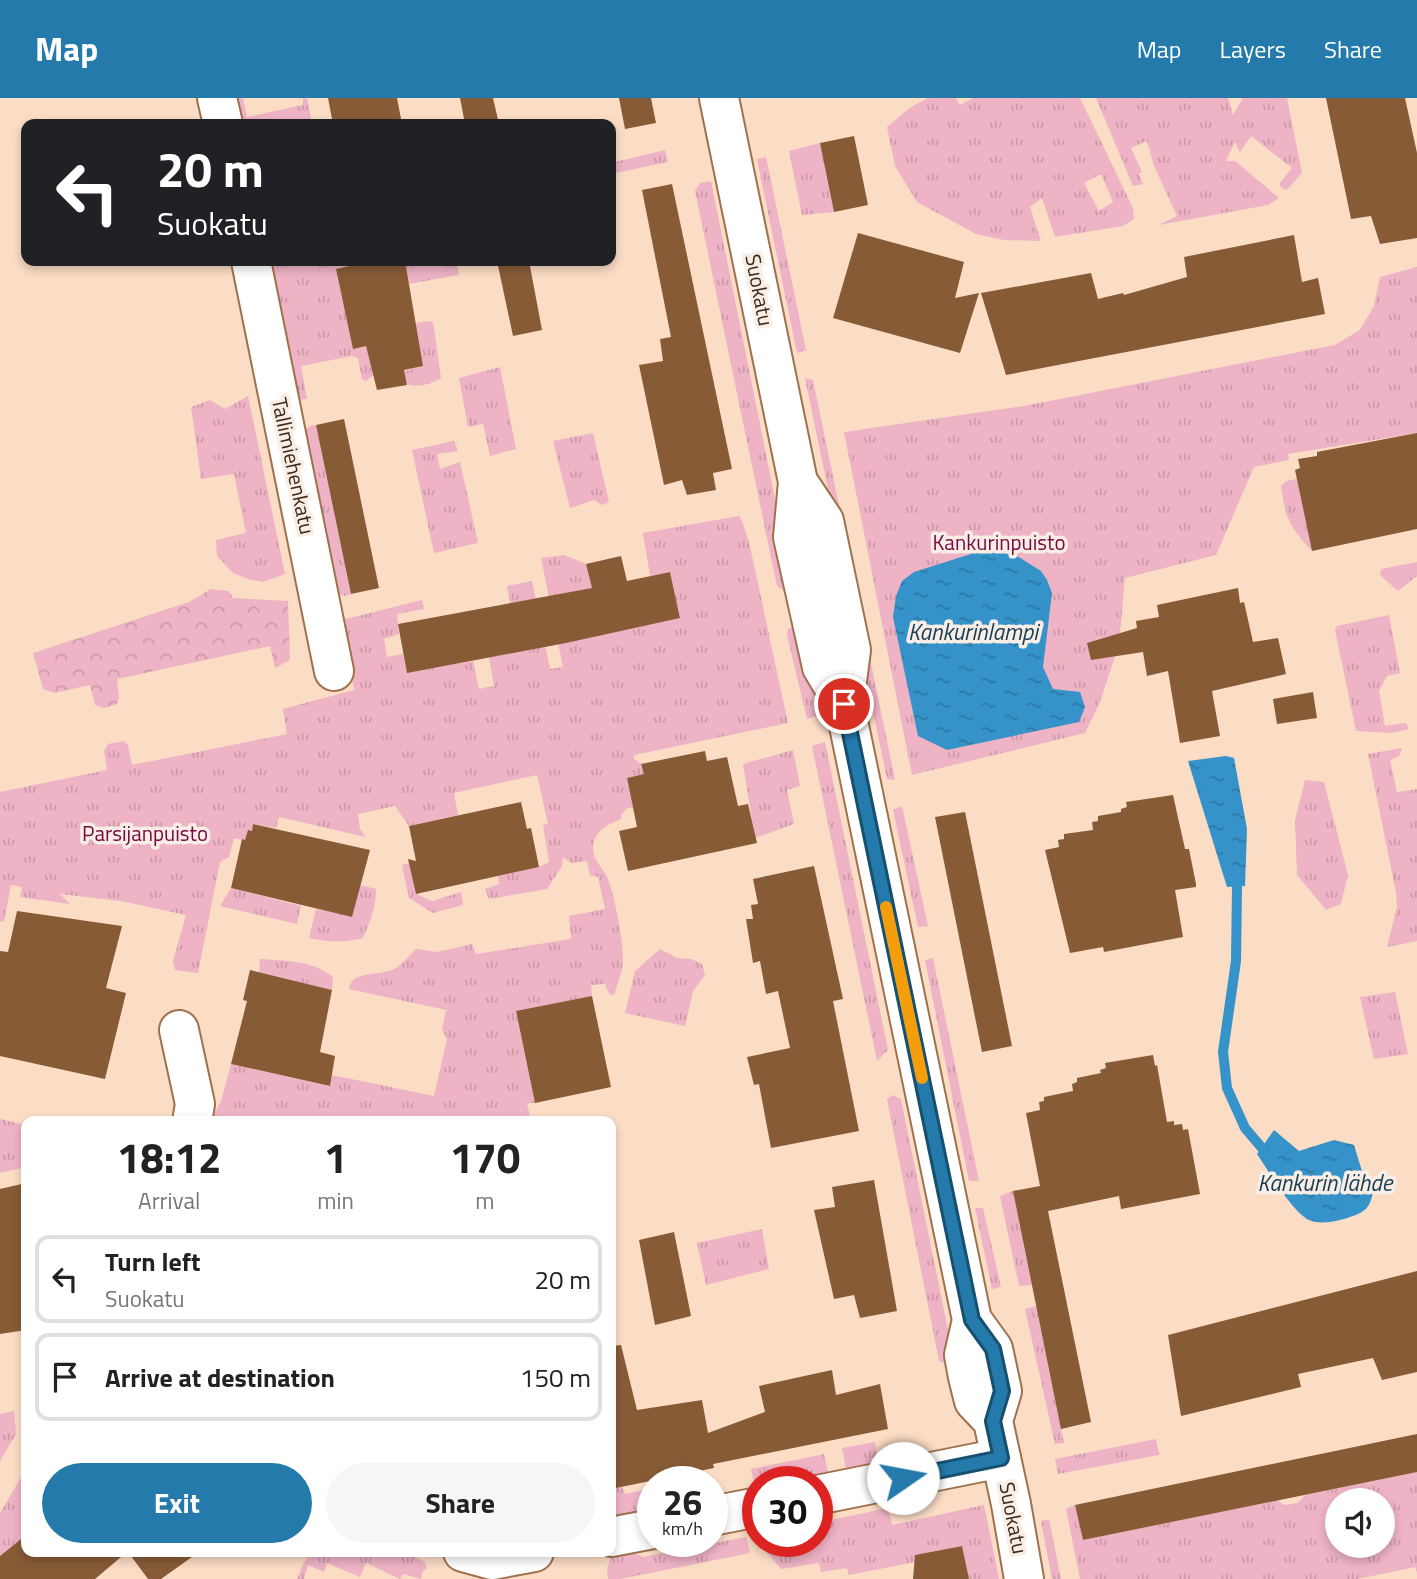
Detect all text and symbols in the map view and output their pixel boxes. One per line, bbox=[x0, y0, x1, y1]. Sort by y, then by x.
text: Map bbox=[35, 24, 98, 74]
text: Map bbox=[1137, 31, 1182, 67]
text: Layers bbox=[1220, 31, 1286, 67]
text: Share bbox=[1324, 31, 1382, 67]
text: 20 m bbox=[157, 131, 264, 206]
icon: left bbox=[42, 147, 133, 238]
text: Suokatu bbox=[157, 199, 268, 247]
street label: Suokatu bbox=[737, 251, 783, 329]
street label: Tallimiehenkatu bbox=[264, 394, 324, 537]
park label: Kankurinpuisto bbox=[932, 526, 1066, 558]
water label: Kankurinlampi bbox=[908, 614, 1040, 649]
pin bbox=[814, 674, 874, 734]
icon: arrive bbox=[825, 685, 863, 723]
park label: Parsijanpuisto bbox=[82, 817, 208, 849]
text: 18:12 bbox=[117, 1125, 222, 1189]
text: 1 bbox=[324, 1125, 347, 1189]
text: 170 bbox=[450, 1125, 520, 1189]
water label: Kankurin lähde bbox=[1258, 1165, 1394, 1200]
text: Arrival bbox=[138, 1183, 200, 1218]
text: min bbox=[317, 1183, 354, 1218]
text: m bbox=[475, 1183, 495, 1218]
text: Turn left bbox=[105, 1242, 200, 1281]
icon: left bbox=[46, 1260, 84, 1298]
text: 20 m bbox=[534, 1260, 591, 1299]
text: Suokatu bbox=[105, 1281, 185, 1316]
icon: arrive bbox=[46, 1358, 84, 1396]
text: Arrive at destination bbox=[105, 1358, 335, 1397]
text: 150 m bbox=[520, 1358, 591, 1397]
position arrow bbox=[866, 1441, 940, 1515]
button: Exit bbox=[42, 1463, 312, 1543]
button: Share bbox=[326, 1463, 595, 1543]
speed limit sign: 30 bbox=[742, 1466, 833, 1557]
text: 26 bbox=[663, 1475, 702, 1529]
street label: Suokatu bbox=[991, 1479, 1037, 1557]
map controls bbox=[1325, 1488, 1395, 1558]
button: sound bbox=[1325, 1488, 1395, 1558]
text: km/h bbox=[662, 1515, 703, 1542]

